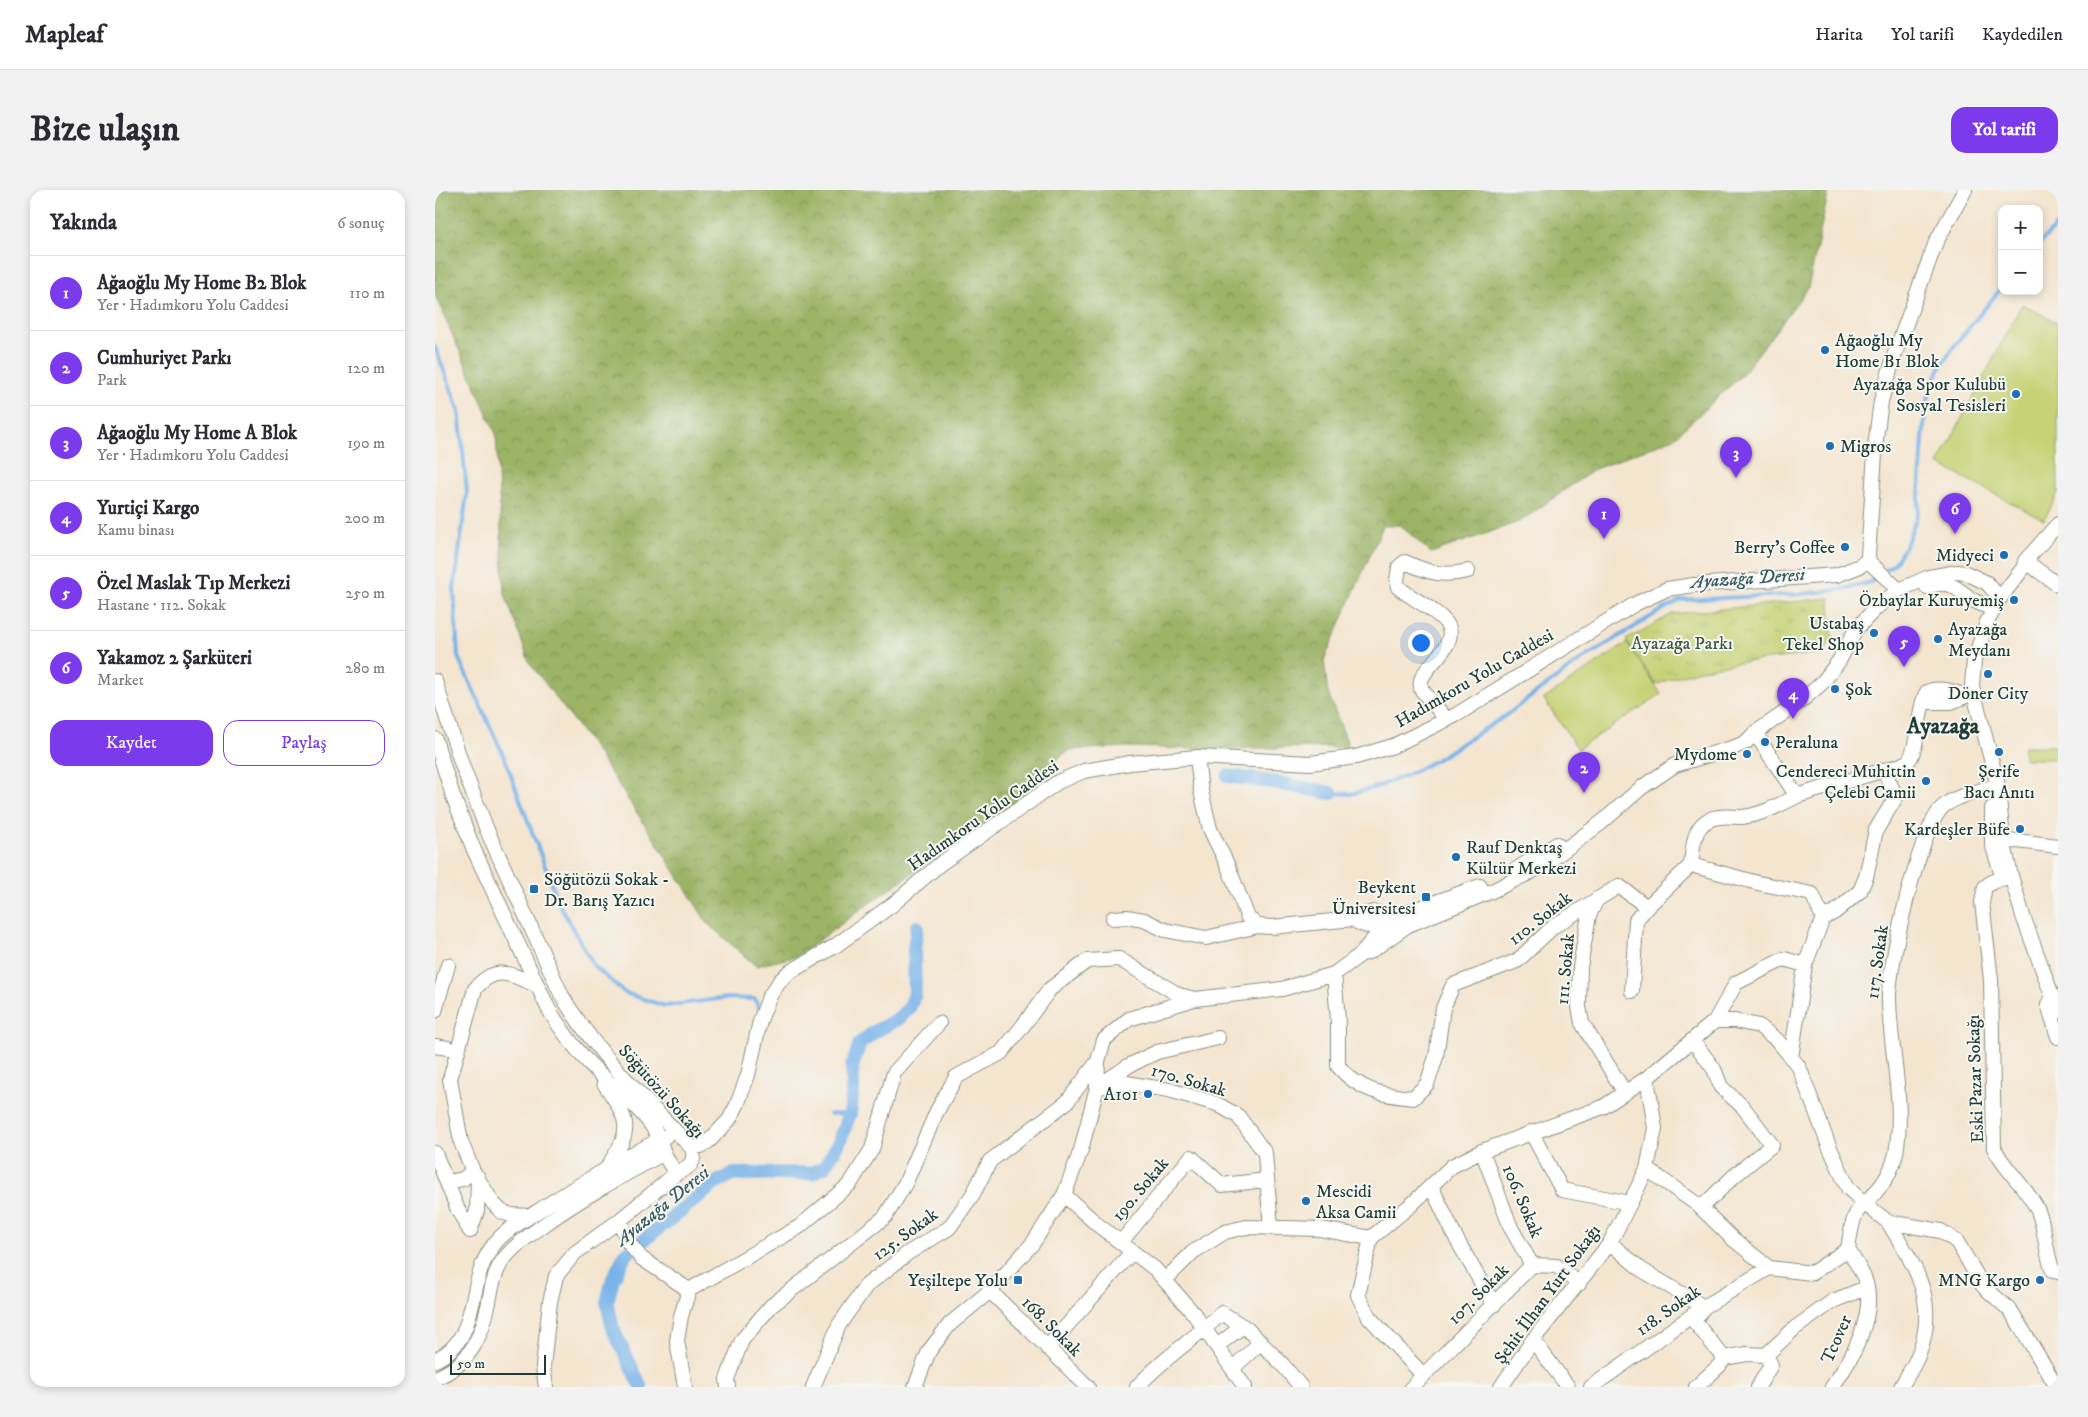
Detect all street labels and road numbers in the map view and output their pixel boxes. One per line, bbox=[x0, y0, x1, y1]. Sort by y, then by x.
street label: Hadımkoru Yolu Caddesi bbox=[1391, 625, 1558, 733]
street label: Hadımkoru Yolu Caddesi bbox=[904, 755, 1063, 876]
street label: 110. Sokak bbox=[1504, 887, 1577, 950]
street label: 117. Sokak bbox=[1862, 924, 1894, 1000]
street label: 111. Sokak bbox=[1552, 932, 1580, 1006]
street label: Eski Pazar Sokağı bbox=[1963, 1014, 1989, 1144]
street label: Söğütözü Sokağı bbox=[613, 1040, 709, 1143]
street label: 170. Sokak bbox=[1148, 1060, 1229, 1102]
street label: 190. Sokak bbox=[1108, 1153, 1174, 1226]
street label: 106. Sokak bbox=[1497, 1161, 1547, 1241]
street label: 125. Sokak bbox=[869, 1204, 943, 1266]
street label: Şehit İlhan Yurt Sokağı bbox=[1489, 1220, 1606, 1369]
street label: 107. Sokak bbox=[1444, 1260, 1514, 1330]
street label: 118. Sokak bbox=[1632, 1281, 1705, 1341]
street label: 168. Sokak bbox=[1016, 1292, 1086, 1362]
street label: Tcover bbox=[1817, 1312, 1857, 1367]

